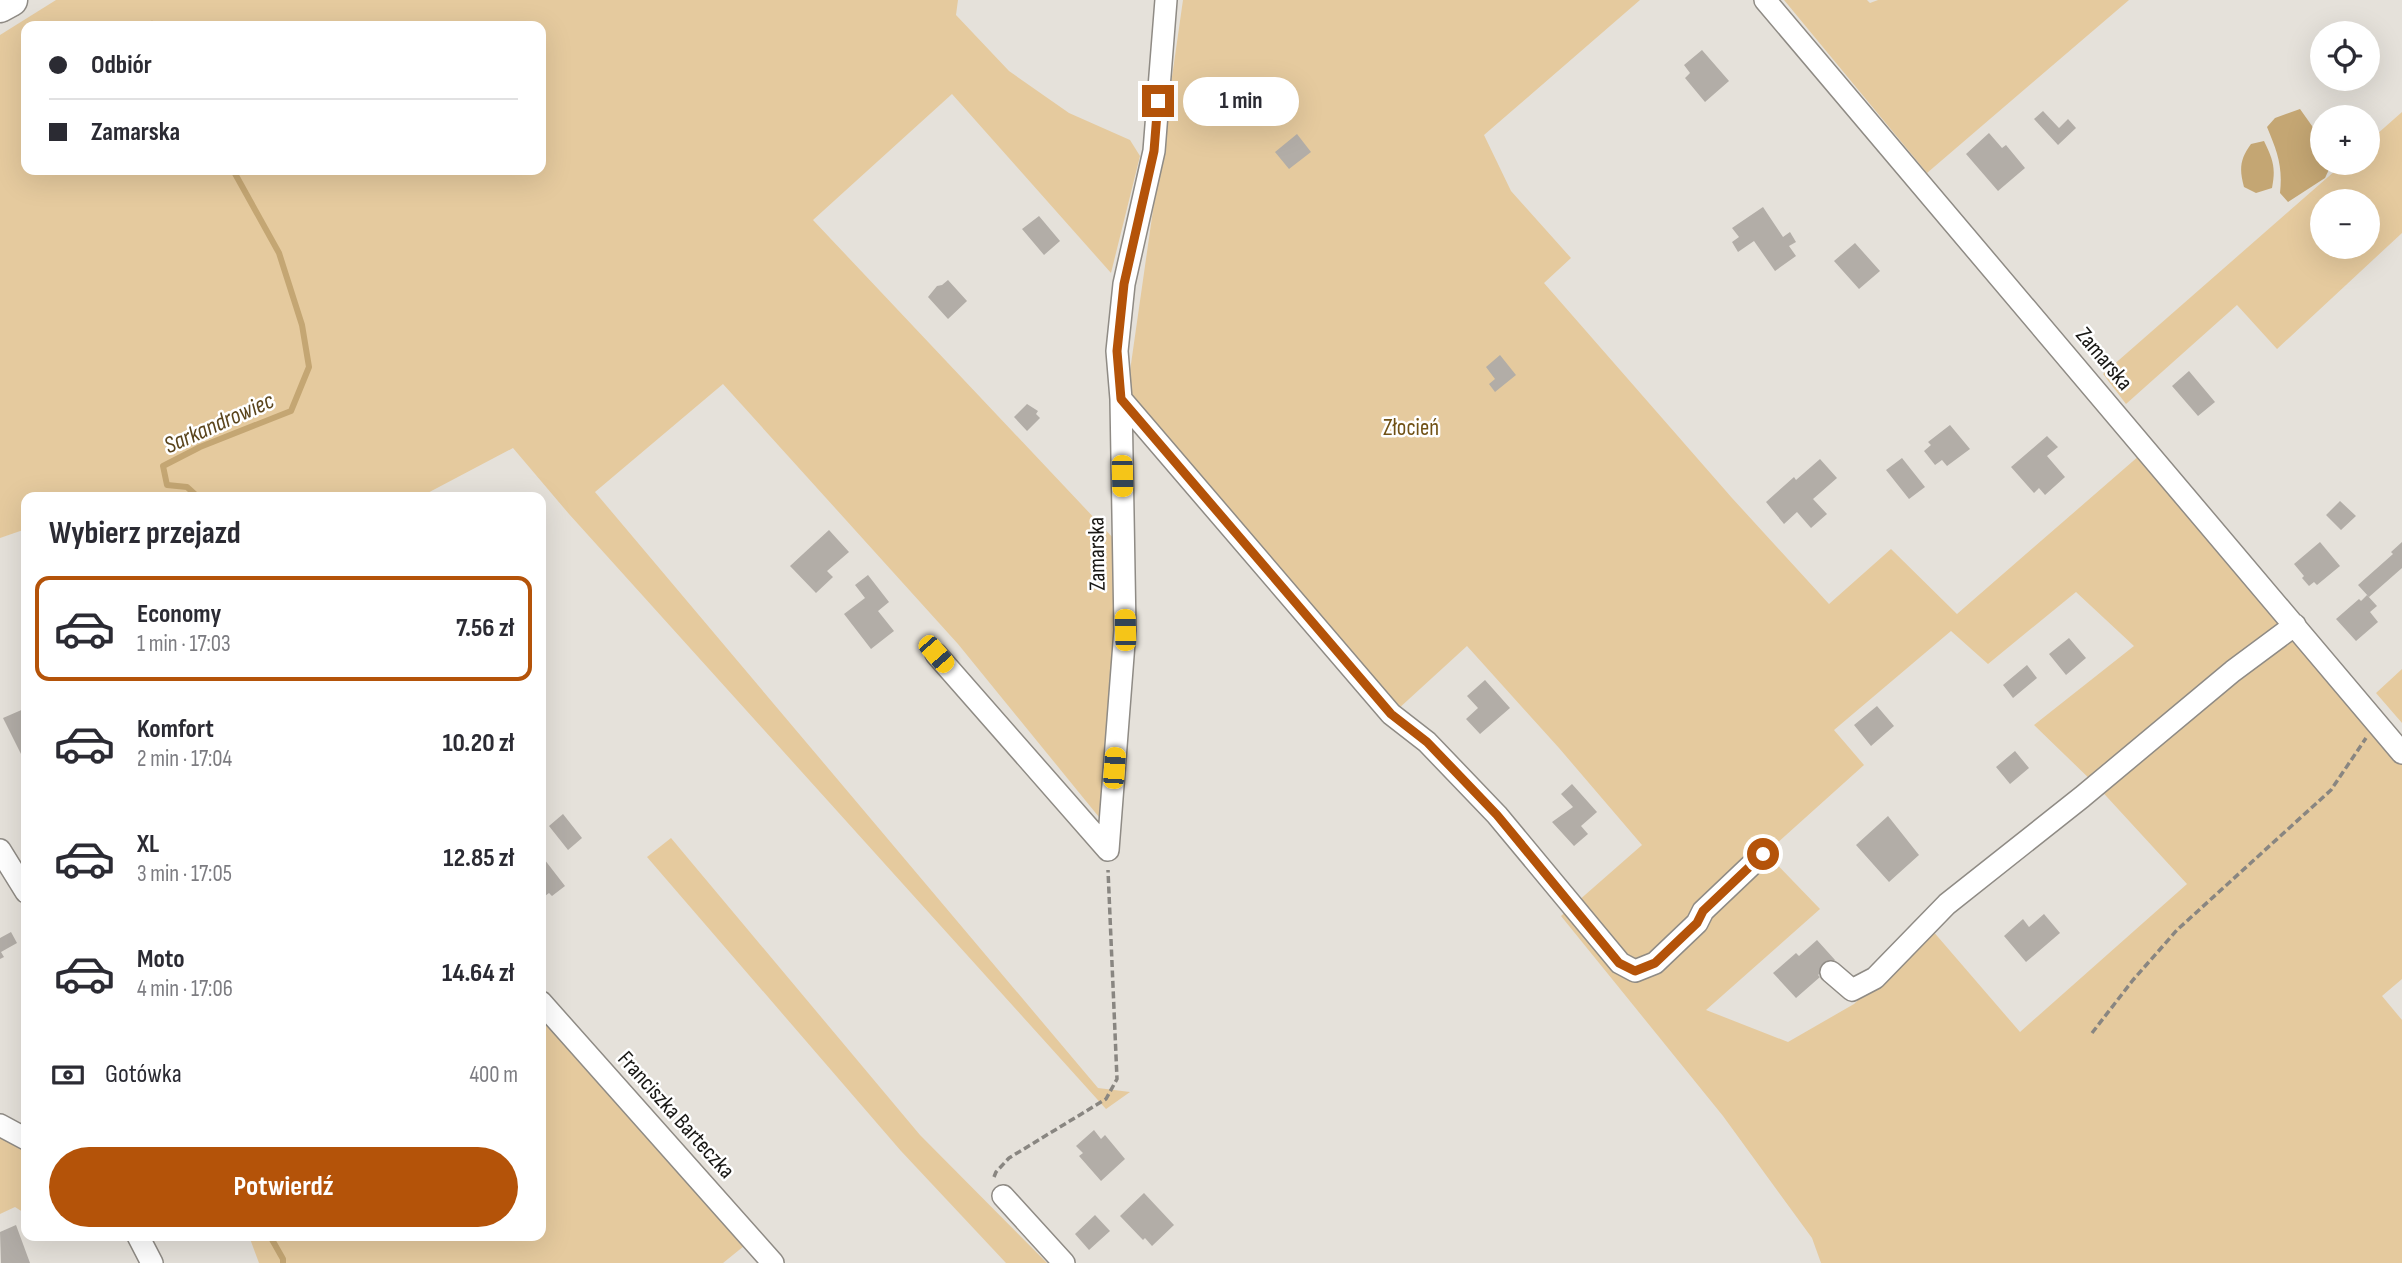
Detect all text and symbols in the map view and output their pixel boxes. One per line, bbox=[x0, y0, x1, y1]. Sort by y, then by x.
map controls bbox=[2310, 21, 2380, 259]
button: locate bbox=[2310, 21, 2380, 91]
text: Odbiór bbox=[91, 50, 152, 81]
callout: 1 min bbox=[1182, 76, 1298, 126]
route end bbox=[1142, 85, 1174, 117]
text: 1 min bbox=[1220, 87, 1262, 115]
button: + bbox=[2310, 105, 2380, 175]
text: Zamarska bbox=[91, 117, 180, 148]
button: − bbox=[2310, 189, 2380, 259]
street label: Zamarska bbox=[2070, 322, 2138, 396]
water label: Sarkandrowiec bbox=[160, 386, 279, 460]
park label: Złocień bbox=[1383, 414, 1439, 442]
car bbox=[1112, 455, 1133, 497]
text: Wybierz przejazd bbox=[49, 514, 241, 553]
street label: Zamarska bbox=[1082, 517, 1112, 591]
icon: car bbox=[53, 597, 116, 660]
text: Economy bbox=[137, 599, 221, 630]
car bbox=[1115, 609, 1136, 651]
text: 7.56 zł bbox=[456, 613, 514, 644]
text: 1 min · 17:03 bbox=[137, 630, 231, 658]
car bbox=[915, 631, 958, 677]
icon: car bbox=[53, 712, 116, 775]
text: Komfort bbox=[137, 714, 214, 745]
text: 10.20 zł bbox=[442, 728, 514, 759]
text: 2 min · 17:04 bbox=[137, 745, 232, 773]
car bbox=[1103, 746, 1126, 790]
icon: car bbox=[53, 827, 116, 890]
text: XL bbox=[137, 829, 159, 860]
route start bbox=[1747, 838, 1779, 870]
text: 12.85 zł bbox=[443, 843, 514, 874]
text: 3 min · 17:05 bbox=[137, 860, 232, 888]
icon: car bbox=[53, 942, 116, 1005]
text: Moto bbox=[137, 944, 185, 975]
text: 14.64 zł bbox=[442, 958, 514, 989]
text: 4 min · 17:06 bbox=[137, 975, 233, 1003]
street label: Franciszka Barteczka bbox=[612, 1046, 740, 1184]
icon: cash bbox=[49, 1056, 87, 1094]
text: Gotówka bbox=[105, 1059, 182, 1090]
text: 400 m bbox=[469, 1061, 518, 1089]
button: Potwierdź bbox=[49, 1147, 518, 1227]

